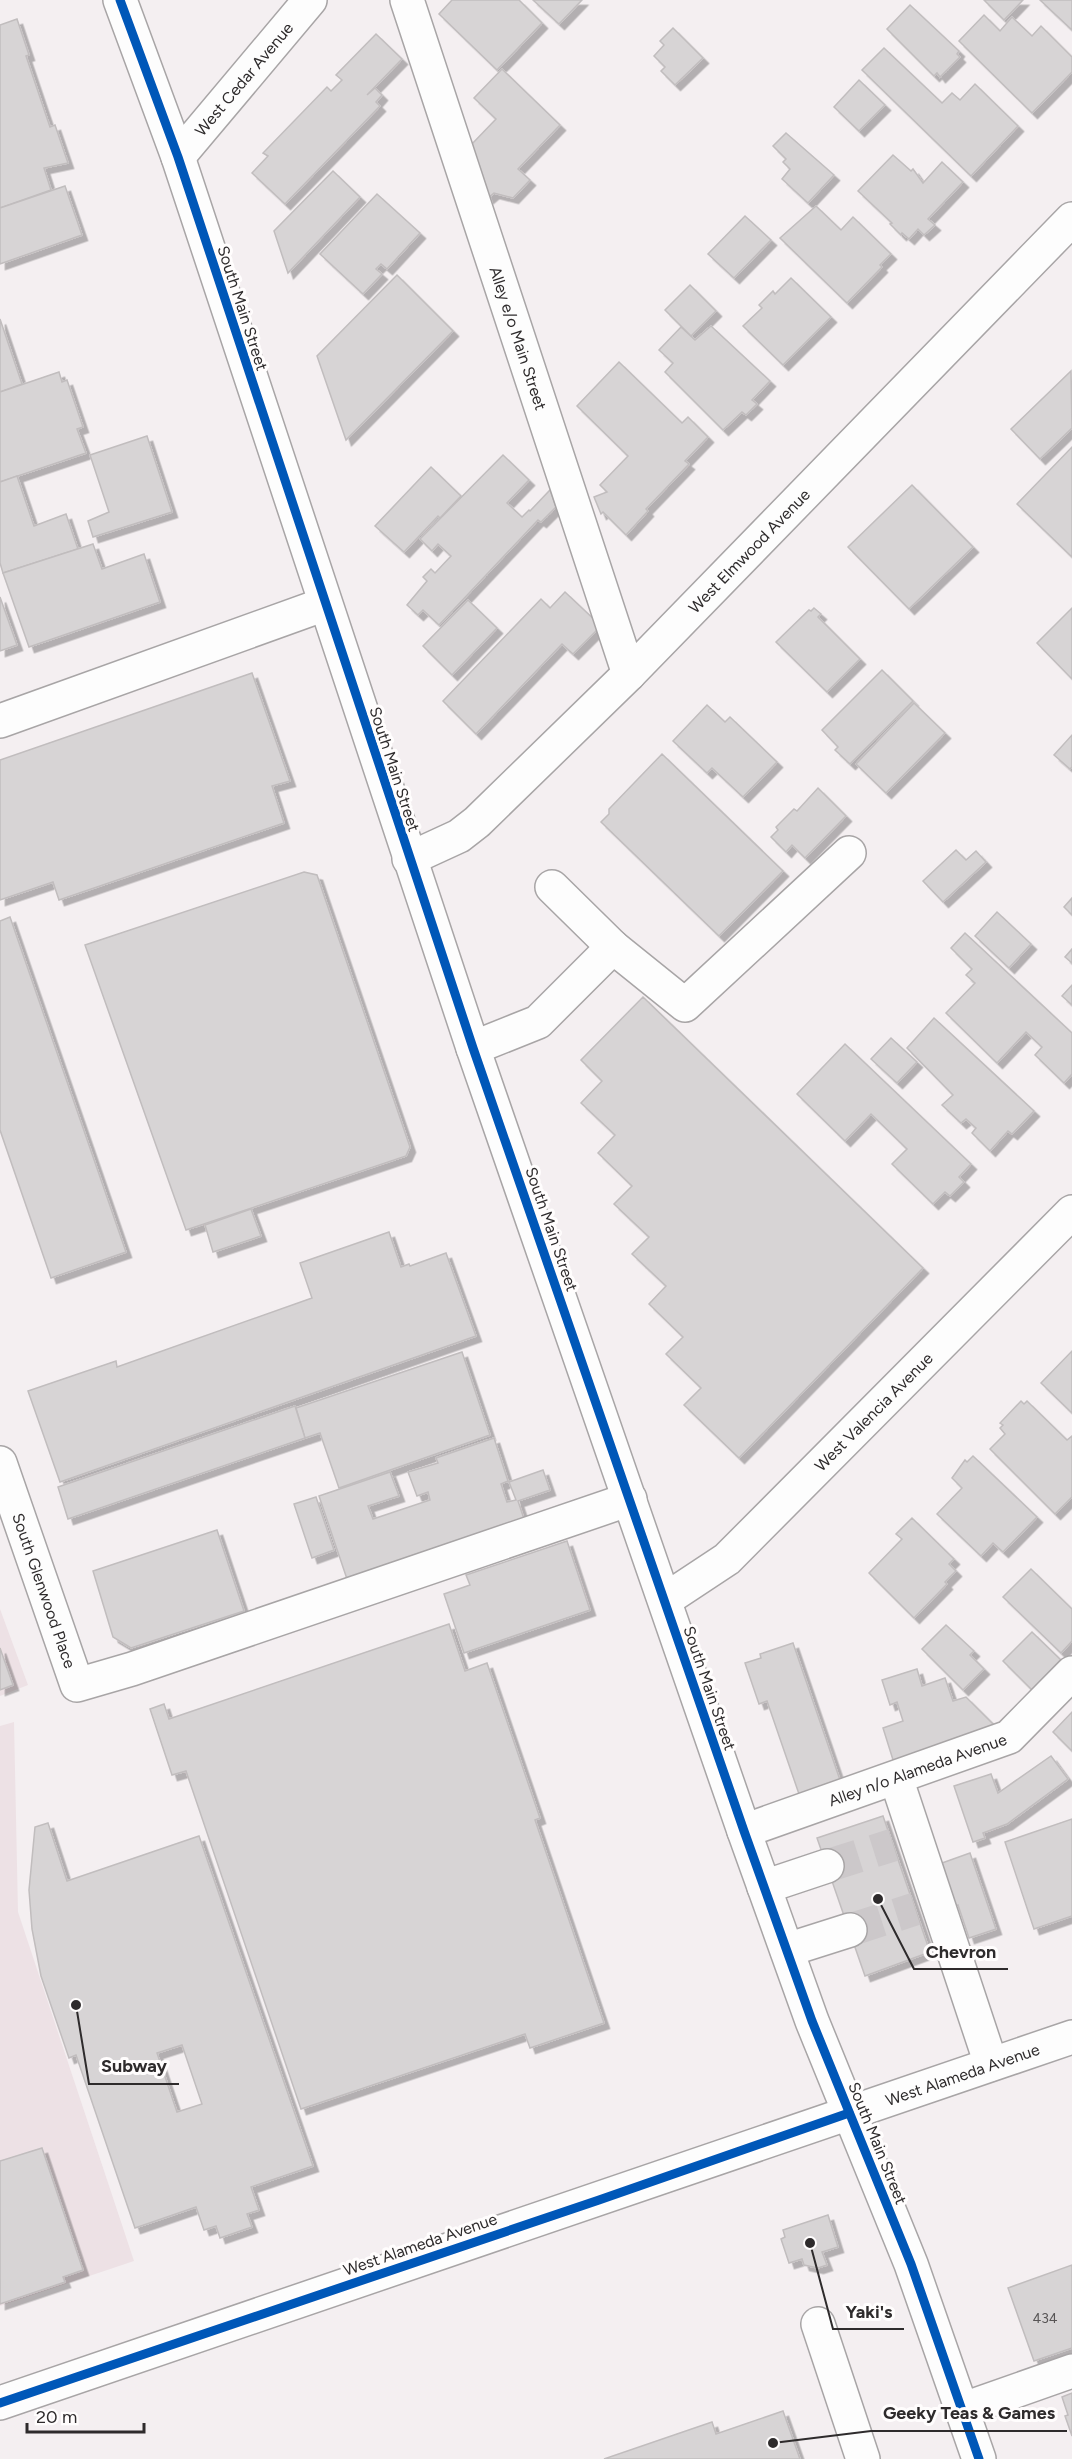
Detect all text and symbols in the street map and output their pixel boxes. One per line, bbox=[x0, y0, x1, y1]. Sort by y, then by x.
street label: West Cedar Avenue bbox=[191, 18, 297, 140]
street label: South Main Street bbox=[213, 243, 272, 373]
street label: Alley e/o Main Street bbox=[485, 264, 550, 413]
street label: West Elmwood Avenue bbox=[685, 485, 814, 617]
street label: South Main Street bbox=[365, 704, 424, 834]
street label: South Main Street bbox=[521, 1165, 582, 1294]
street label: West Valencia Avenue bbox=[811, 1349, 937, 1475]
street label: South Glenwood Place bbox=[8, 1511, 80, 1671]
street label: South Main Street bbox=[679, 1624, 740, 1753]
street label: Alley n/o Alameda Avenue bbox=[826, 1730, 1010, 1810]
callout: Chevron bbox=[914, 1933, 1008, 1969]
text: Chevron bbox=[926, 1941, 996, 1963]
street label: West Alameda Avenue bbox=[883, 2040, 1042, 2110]
callout: Subway bbox=[89, 2048, 179, 2084]
text: Subway bbox=[101, 2055, 168, 2077]
street label: South Main Street bbox=[844, 2079, 911, 2207]
street label: West Alameda Avenue bbox=[341, 2209, 500, 2280]
callout: Yaki's bbox=[833, 2293, 904, 2329]
text: Yaki's bbox=[846, 2301, 893, 2323]
house number: 434 bbox=[1032, 2310, 1058, 2327]
callout: Geeky Teas & Games bbox=[871, 2395, 1067, 2431]
scale bar bbox=[27, 2396, 144, 2434]
text: Geeky Teas & Games bbox=[883, 2402, 1056, 2424]
text: 20 m bbox=[36, 2406, 77, 2428]

